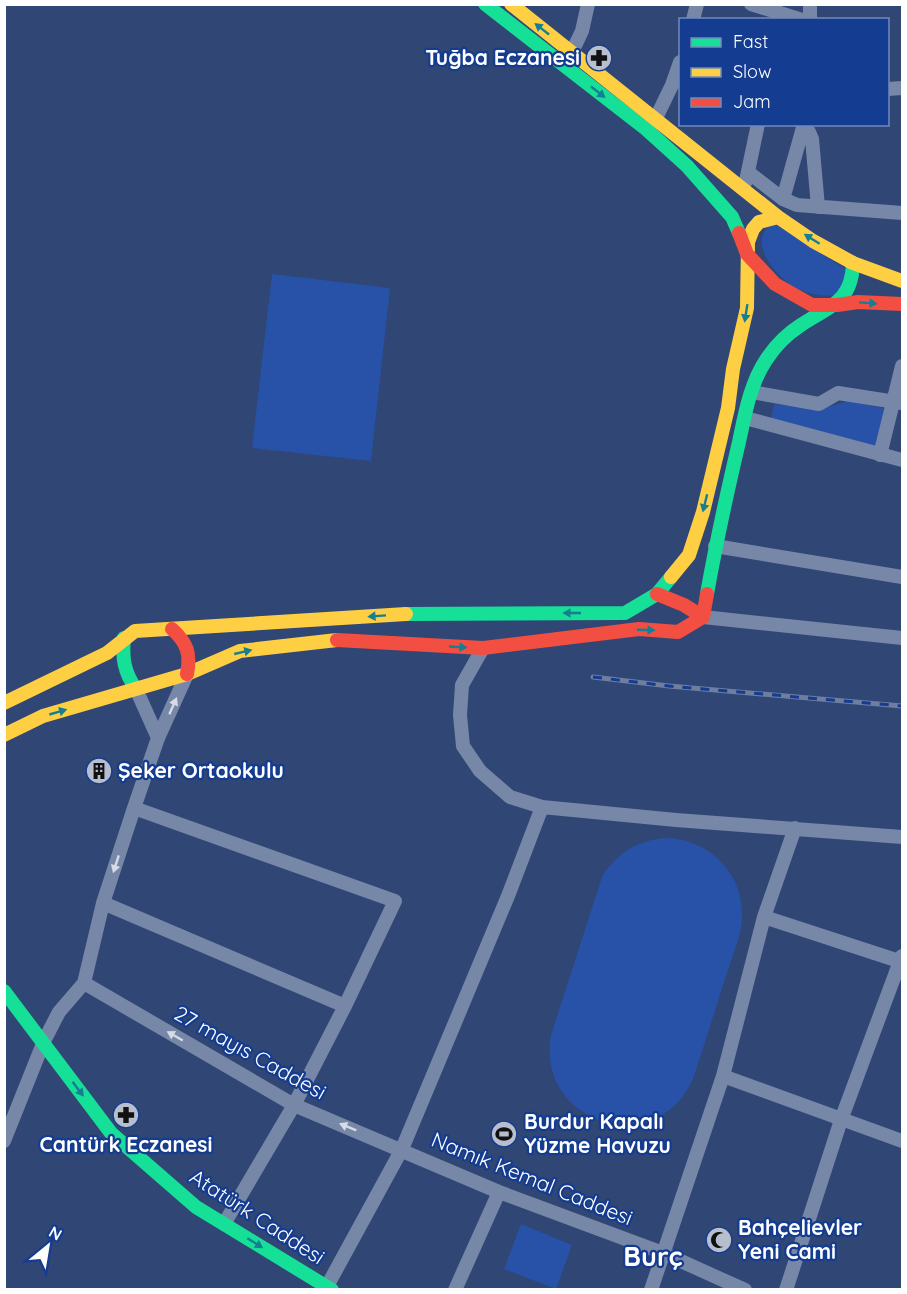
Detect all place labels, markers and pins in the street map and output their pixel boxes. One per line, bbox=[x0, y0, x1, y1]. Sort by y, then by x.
pharmacy icon: Tuğba Eczanesi bbox=[584, 43, 614, 73]
place label: Tuğba Eczanesi bbox=[425, 44, 580, 70]
building icon: Şeker Ortaokulu bbox=[84, 756, 114, 786]
place label: Şeker Ortaokulu bbox=[118, 757, 284, 783]
pharmacy icon: Cantürk Eczanesi bbox=[111, 1100, 141, 1130]
place label: Burdur Kapalı Yüzme Havuzu bbox=[524, 1108, 671, 1158]
sports icon: Burdur Kapalı Yüzme Havuzu bbox=[489, 1119, 519, 1149]
place label: Cantürk Eczanesi bbox=[40, 1131, 212, 1157]
place label: Bahçelievler Yeni Cami bbox=[738, 1214, 862, 1264]
mosque icon: Bahçelievler Yeni Cami bbox=[704, 1225, 734, 1255]

